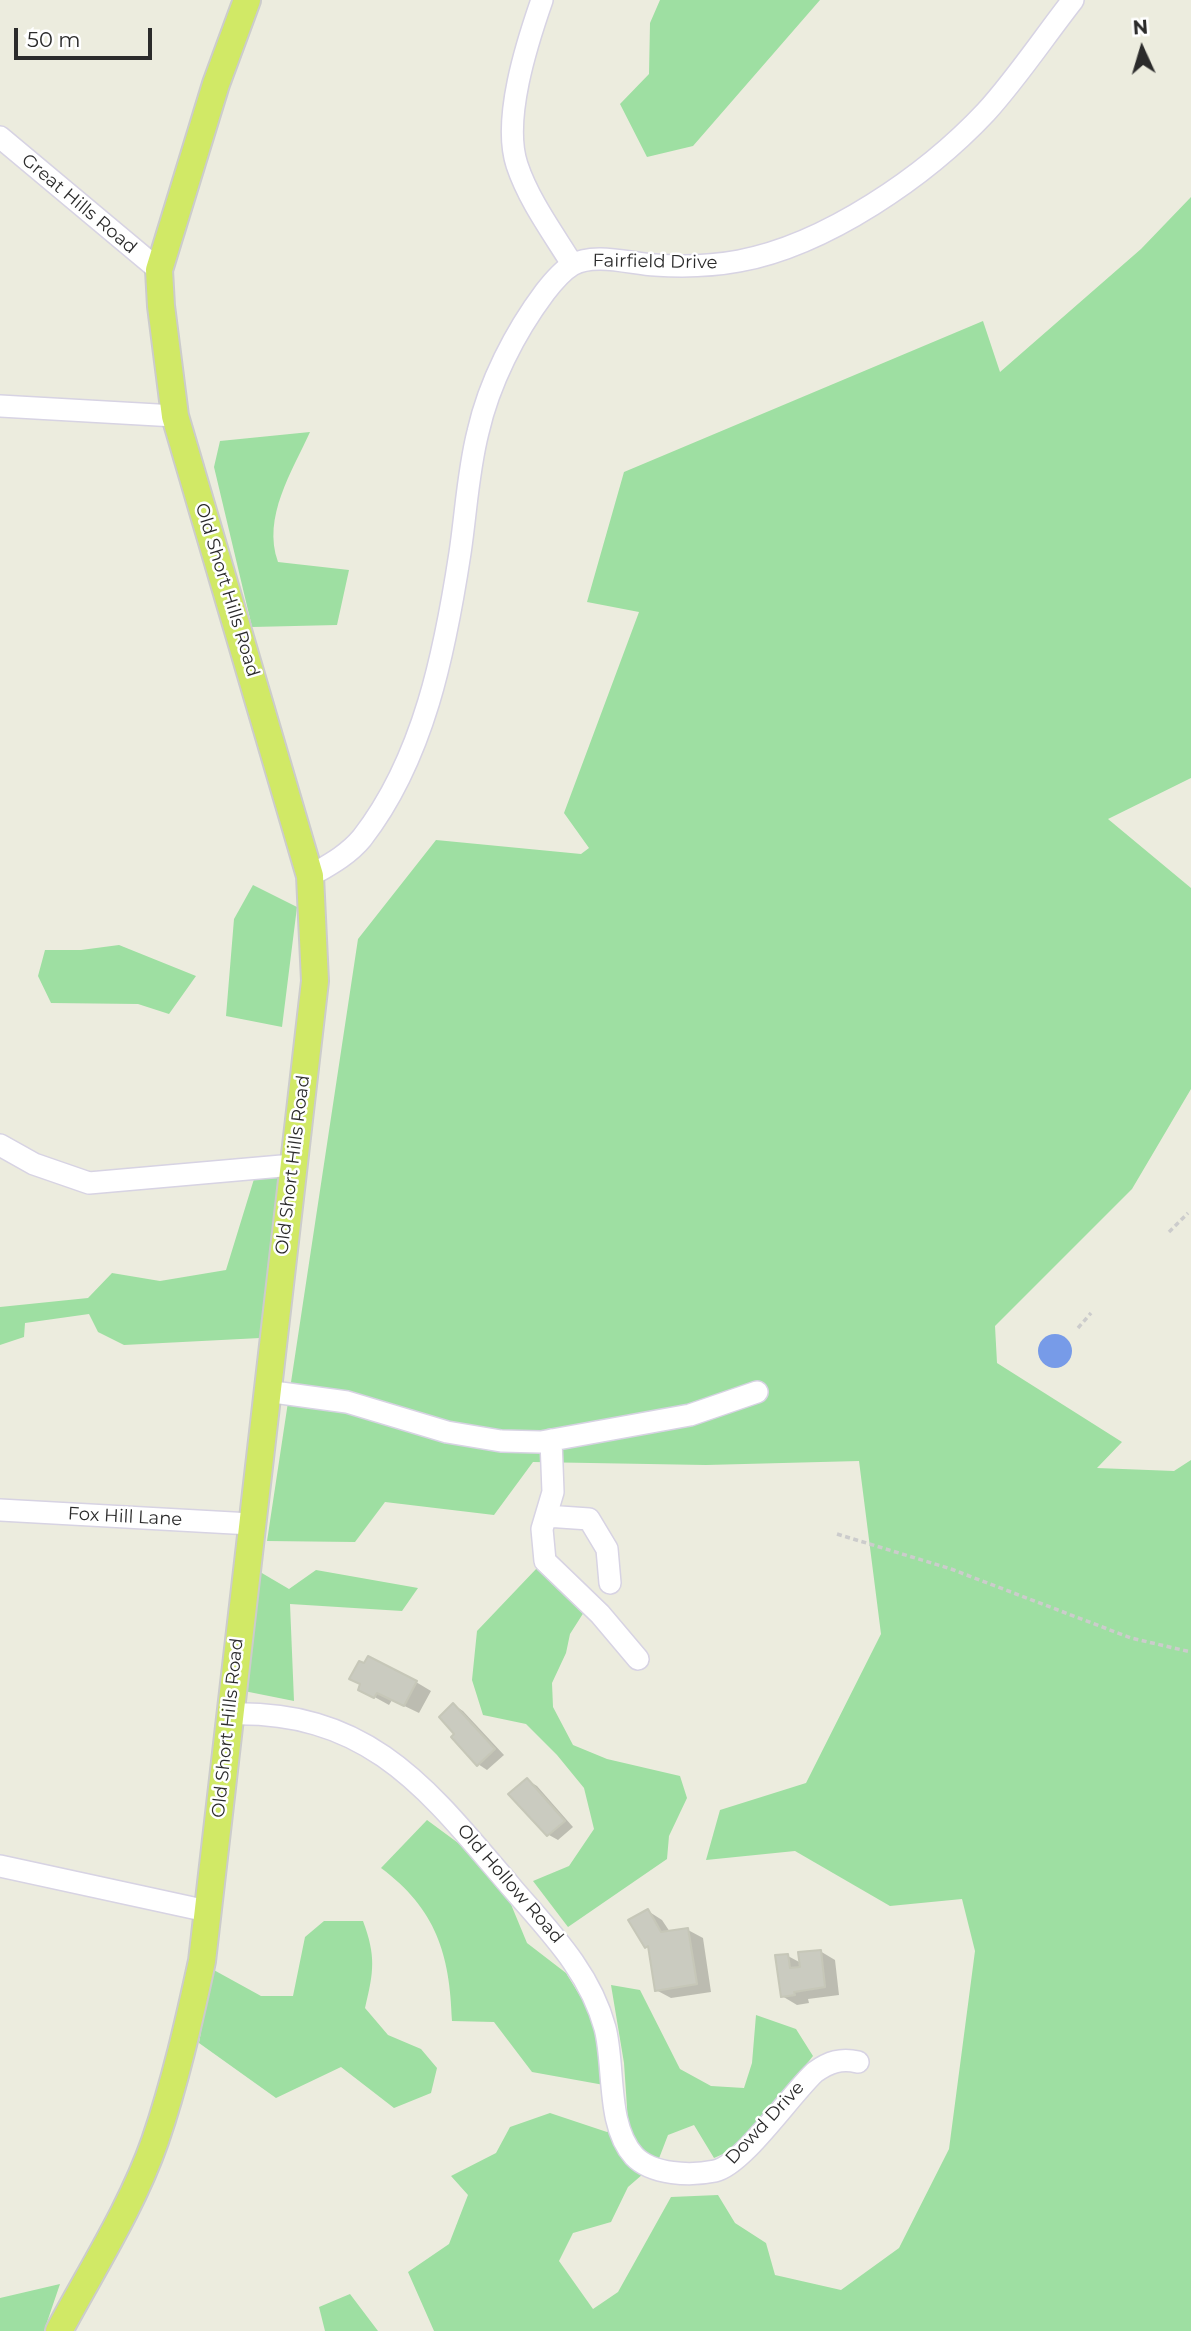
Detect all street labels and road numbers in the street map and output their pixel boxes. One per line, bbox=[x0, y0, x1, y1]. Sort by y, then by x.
street label: Great Hills Road bbox=[17, 149, 141, 259]
street label: Fairfield Drive bbox=[592, 250, 718, 274]
street label: Old Short Hills Road bbox=[190, 500, 264, 680]
street label: Old Short Hills Road bbox=[271, 1074, 315, 1256]
street label: Fox Hill Lane bbox=[67, 1503, 183, 1531]
street label: Old Short Hills Road bbox=[208, 1637, 248, 1819]
street label: Old Hollow Road bbox=[452, 1820, 568, 1948]
street label: Dowd Drive bbox=[721, 2077, 809, 2169]

